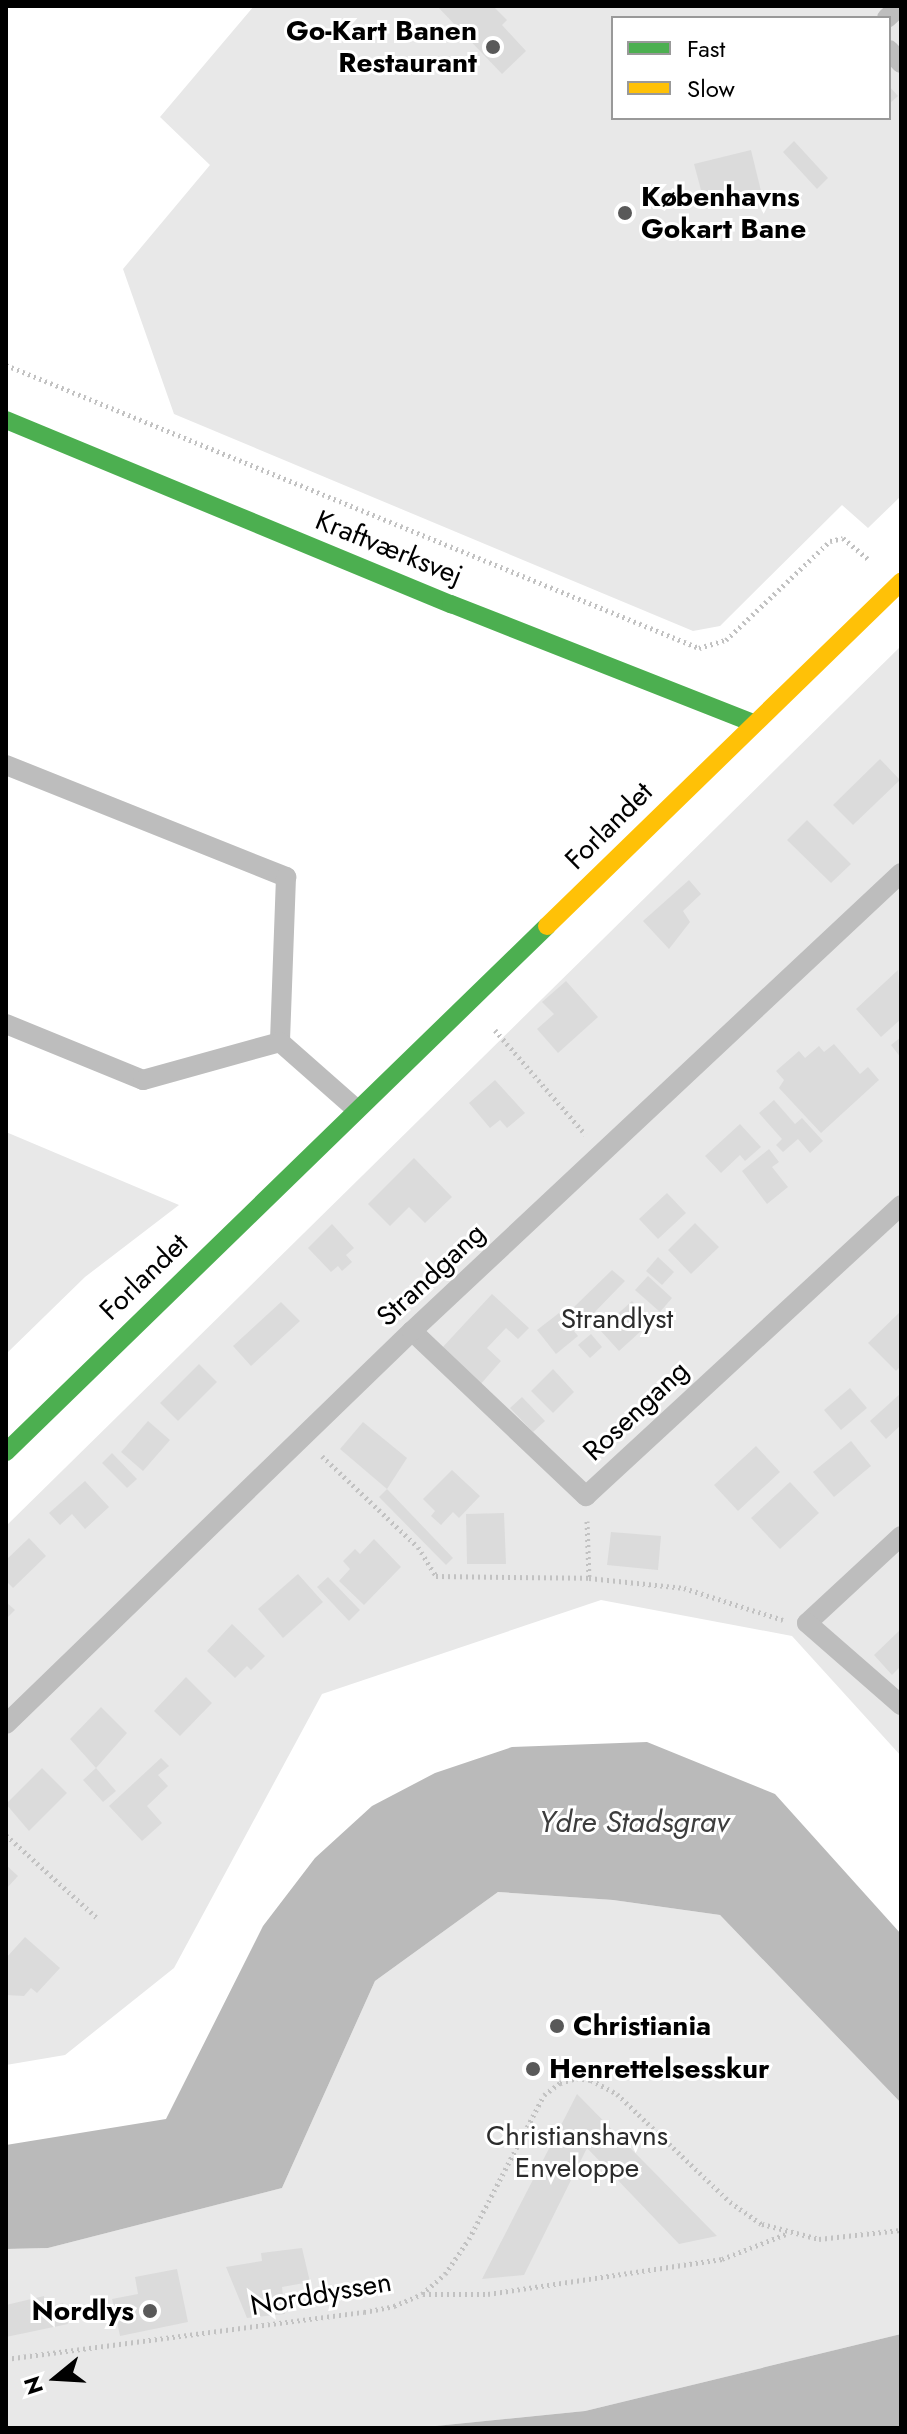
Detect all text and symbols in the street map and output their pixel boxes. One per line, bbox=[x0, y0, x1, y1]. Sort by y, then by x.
place label: Go-Kart Banen Restaurant bbox=[286, 14, 477, 80]
legend bbox=[611, 16, 891, 120]
text: Fast bbox=[687, 31, 725, 66]
marker: Go-Kart Banen Restaurant bbox=[484, 38, 502, 56]
text: Slow bbox=[687, 71, 735, 106]
place label: Københavns Gokart Bane bbox=[641, 180, 806, 246]
marker: Københavns Gokart Bane bbox=[616, 204, 634, 222]
street label: Kraftværksvej bbox=[311, 503, 467, 593]
street label: Forlandet bbox=[558, 775, 660, 877]
street label: Strandgang bbox=[370, 1216, 492, 1334]
street label: Forlandet bbox=[93, 1227, 195, 1327]
park label: Strandlyst bbox=[561, 1302, 673, 1336]
street label: Rosengang bbox=[576, 1354, 696, 1468]
water label: Ydre Stadsgrav bbox=[539, 1804, 729, 1840]
place label: Christiania bbox=[573, 2009, 711, 2043]
marker: Christiania bbox=[548, 2017, 566, 2035]
place label: Henrettelsesskur bbox=[549, 2052, 770, 2086]
marker: Henrettelsesskur bbox=[524, 2060, 542, 2078]
park label: Christianshavns Enveloppe bbox=[486, 2119, 668, 2185]
street label: Norddyssen bbox=[248, 2265, 394, 2323]
place label: Nordlys bbox=[32, 2294, 134, 2328]
marker: Nordlys bbox=[141, 2302, 159, 2320]
north arrow bbox=[16, 2338, 96, 2418]
text: N bbox=[15, 2372, 51, 2399]

